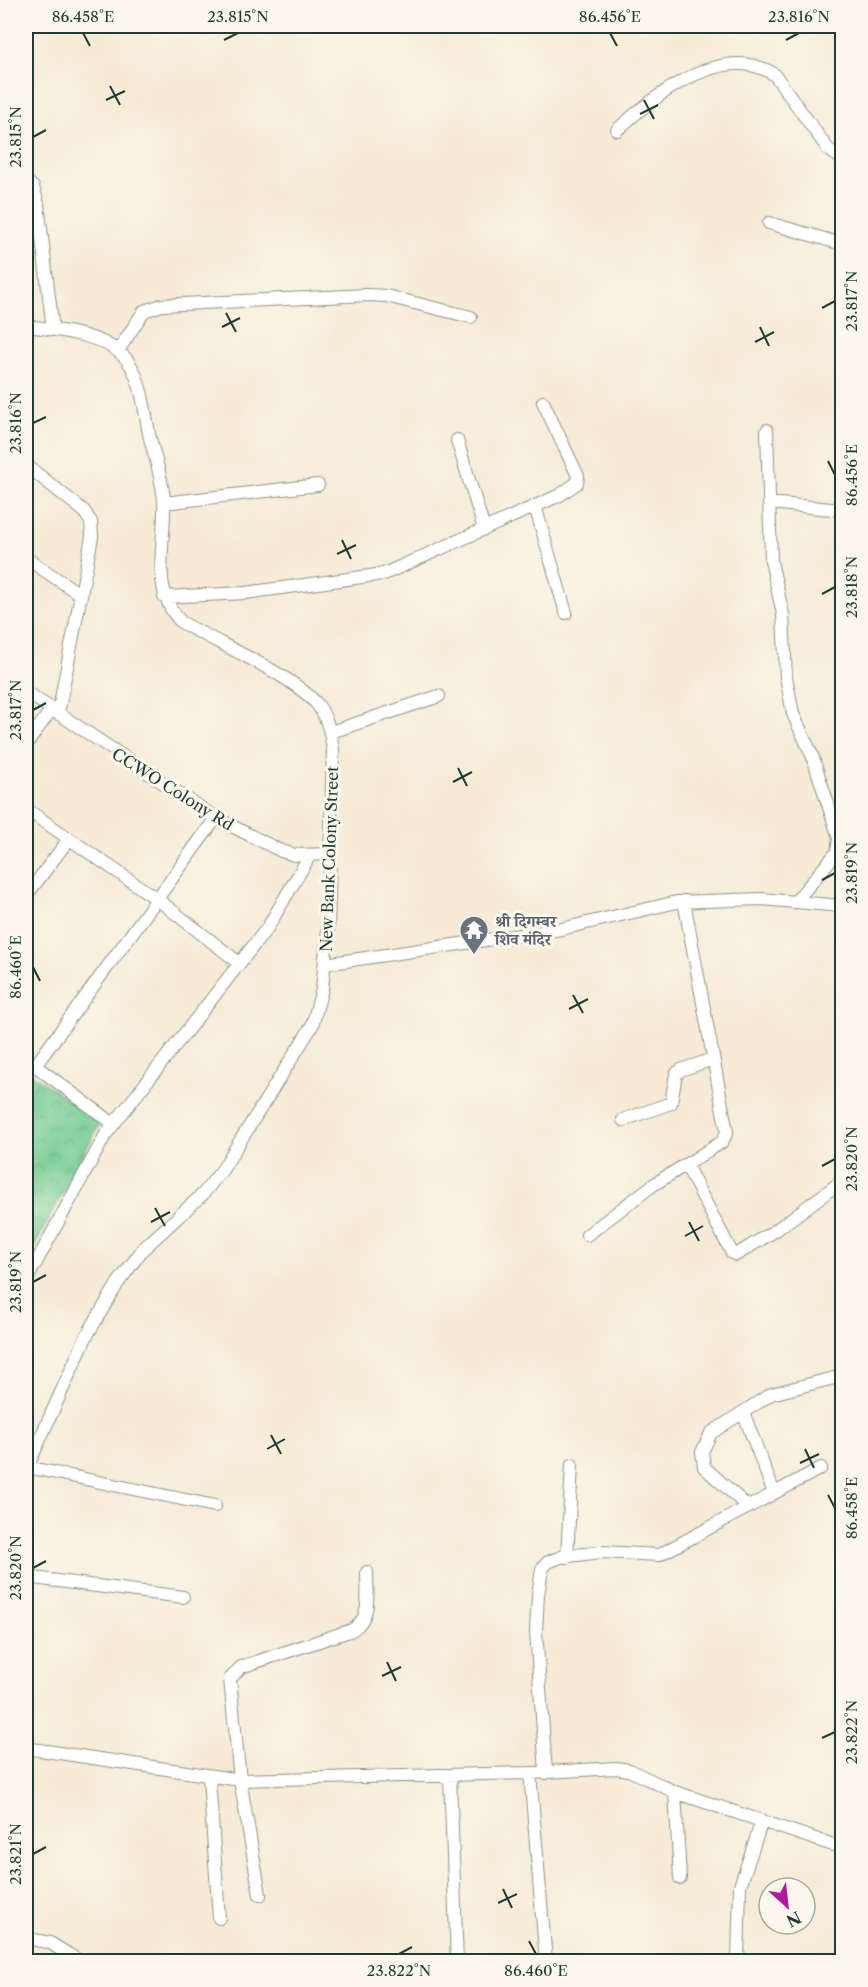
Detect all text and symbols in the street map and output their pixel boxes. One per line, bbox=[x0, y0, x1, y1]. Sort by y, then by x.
text: 86.458°E bbox=[52, 7, 114, 26]
text: 23.815°N bbox=[207, 7, 269, 26]
text: 86.456°E bbox=[579, 7, 641, 26]
text: 23.816°N bbox=[768, 7, 830, 26]
text: 23.815°N bbox=[6, 106, 25, 168]
text: 23.817°N bbox=[842, 271, 861, 331]
text: 23.816°N bbox=[6, 392, 25, 454]
text: 86.456°E bbox=[842, 444, 861, 506]
text: 23.818°N bbox=[842, 556, 861, 618]
text: 23.817°N bbox=[6, 680, 25, 740]
street label: CCWO Colony Rd bbox=[108, 744, 238, 835]
street label: New Bank Colony Street bbox=[316, 766, 342, 952]
text: 23.819°N bbox=[842, 842, 861, 904]
place label: श्री दिगम्बर शिव मंदिर bbox=[494, 911, 558, 949]
temple icon: श्री दिगम्बर शिव मंदिर bbox=[458, 914, 490, 956]
text: 86.460°E bbox=[6, 935, 25, 999]
text: 23.820°N bbox=[842, 1126, 861, 1192]
text: 23.819°N bbox=[6, 1251, 25, 1313]
text: 86.458°E bbox=[842, 1477, 861, 1539]
text: 23.820°N bbox=[6, 1535, 25, 1601]
text: 23.822°N bbox=[842, 1700, 861, 1764]
text: 23.821°N bbox=[6, 1823, 25, 1885]
north arrow bbox=[757, 1876, 817, 1936]
text: N bbox=[783, 1907, 805, 1931]
text: 23.822°N bbox=[367, 1961, 431, 1980]
text: 86.460°E bbox=[504, 1961, 568, 1980]

